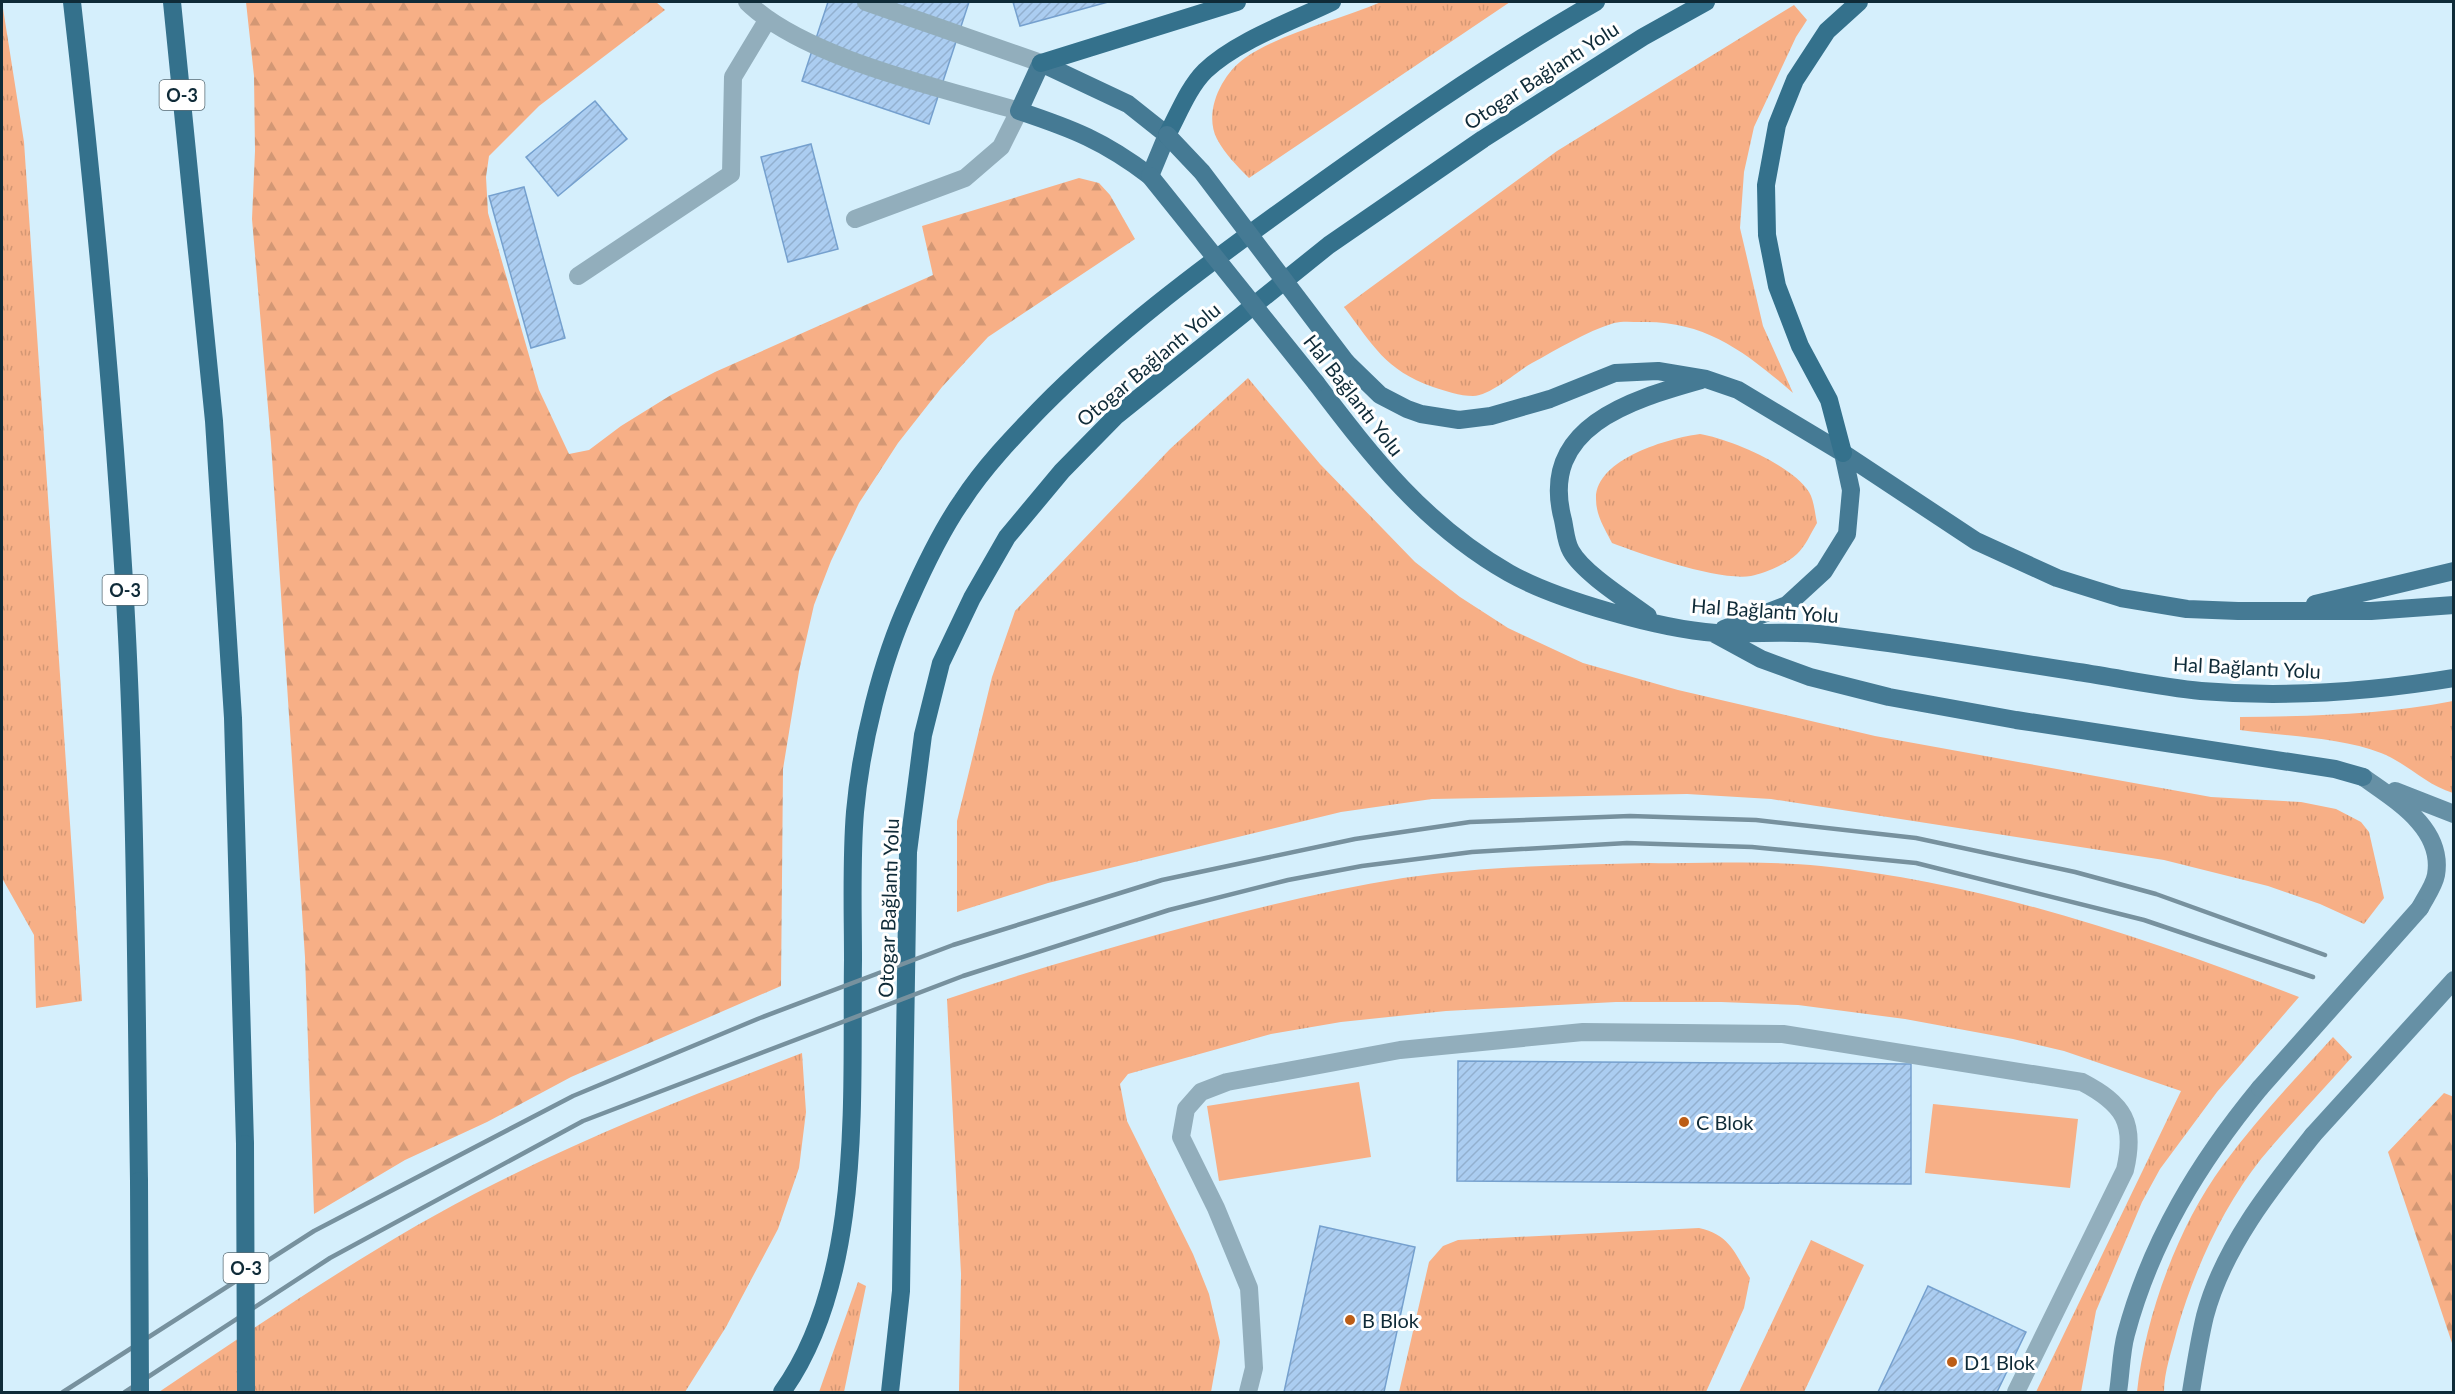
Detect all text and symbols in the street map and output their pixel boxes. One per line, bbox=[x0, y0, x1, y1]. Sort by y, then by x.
street label: Otogar Bağlantı Yolu bbox=[1459, 16, 1623, 134]
road number: O-3 bbox=[160, 80, 204, 110]
street label: Otogar Bağlantı Yolu bbox=[1071, 297, 1225, 431]
street label: Hal Bağlantı Yolu bbox=[1299, 329, 1409, 461]
road number: O-3 bbox=[102, 575, 148, 605]
street label: Hal Bağlantı Yolu bbox=[1690, 593, 1840, 627]
street label: Hal Bağlantı Yolu bbox=[2173, 651, 2321, 683]
street label: Otogar Bağlantı Yolu bbox=[873, 818, 903, 998]
place label: C Blok bbox=[1696, 1110, 1754, 1134]
marker: C Blok bbox=[1677, 1115, 1691, 1129]
road number: O-3 bbox=[224, 1253, 268, 1283]
place label: B Blok bbox=[1362, 1308, 1420, 1332]
marker: B Blok bbox=[1343, 1313, 1357, 1327]
place label: D1 Blok bbox=[1964, 1350, 2036, 1374]
marker: D1 Blok bbox=[1945, 1355, 1959, 1369]

